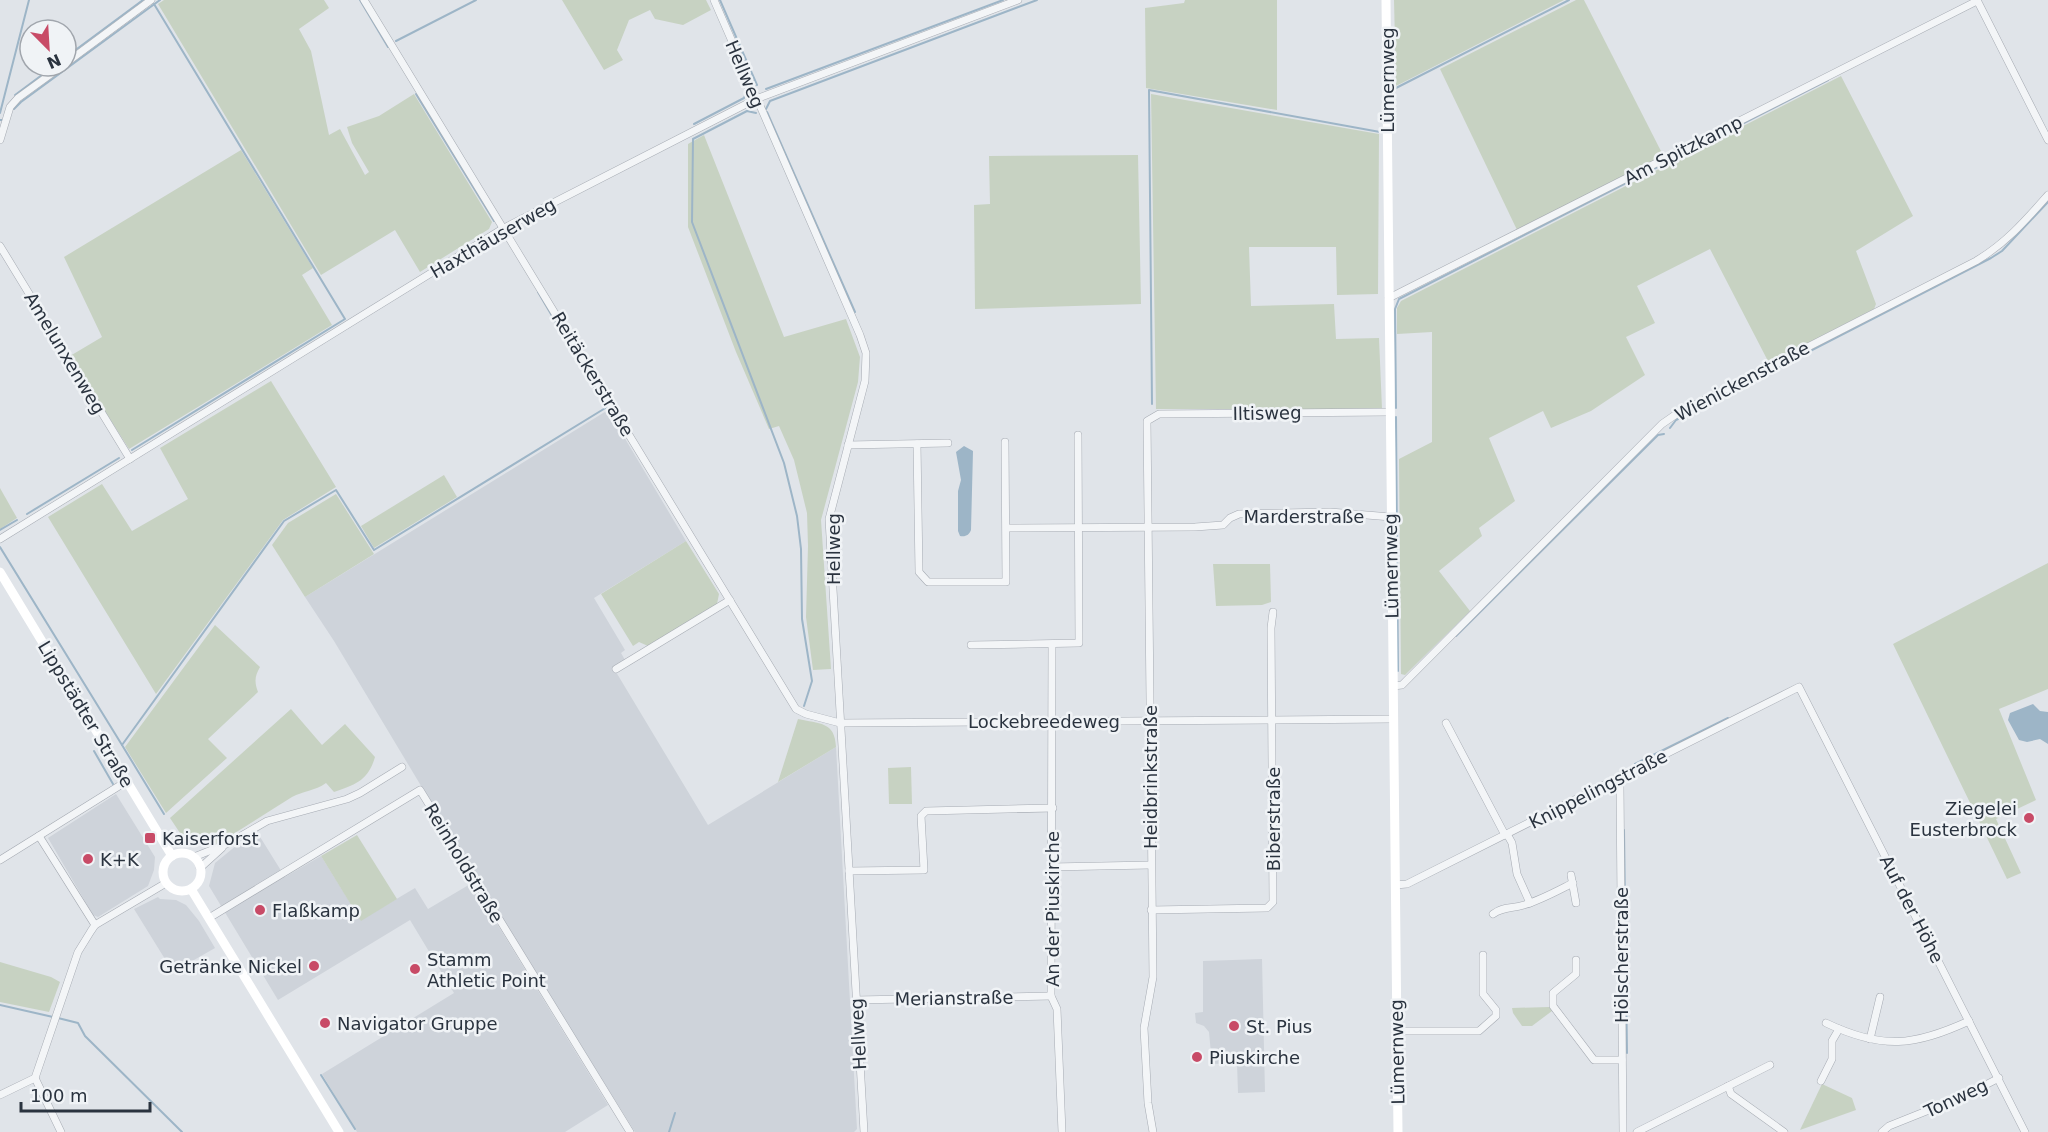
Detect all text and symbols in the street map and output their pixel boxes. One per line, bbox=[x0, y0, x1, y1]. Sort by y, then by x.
north arrow bbox=[18, 18, 78, 78]
street label: Lümernweg bbox=[1377, 27, 1398, 133]
street label: Hellweg bbox=[721, 37, 769, 111]
text: N bbox=[44, 50, 64, 73]
street label: Am Spitzkamp bbox=[1620, 111, 1746, 189]
street label: Haxthäuserweg bbox=[427, 194, 559, 282]
street label: Amelunxenweg bbox=[20, 288, 110, 418]
street label: Reitäckerstraße bbox=[548, 308, 638, 440]
street label: Wienickenstraße bbox=[1671, 337, 1813, 425]
street label: Iltisweg bbox=[1232, 402, 1302, 424]
street label: Marderstraße bbox=[1244, 506, 1364, 527]
street label: Hellweg bbox=[823, 513, 844, 585]
street label: Lümernweg bbox=[1380, 513, 1402, 619]
street label: Lippstädter Straße bbox=[34, 637, 138, 791]
street label: Heidbrinkstraße bbox=[1140, 705, 1161, 849]
street label: Lockebreedeweg bbox=[968, 711, 1120, 732]
street label: Knippelingstraße bbox=[1525, 745, 1671, 833]
street label: Biberstraße bbox=[1263, 767, 1284, 871]
place label: Ziegelei Eusterbrock bbox=[1910, 798, 2018, 840]
street label: Reinholdstraße bbox=[420, 800, 508, 926]
marker: Ziegelei Eusterbrock bbox=[2022, 811, 2036, 825]
place label: Kaiserforst bbox=[162, 828, 259, 849]
marker: Kaiserforst bbox=[143, 831, 157, 845]
street label: An der Piuskirche bbox=[1042, 831, 1063, 987]
place label: K+K bbox=[100, 849, 140, 870]
street label: Auf der Höhe bbox=[1876, 851, 1948, 967]
marker: K+K bbox=[81, 852, 95, 866]
street label: Hölscherstraße bbox=[1611, 887, 1632, 1023]
place label: Flaßkamp bbox=[272, 900, 360, 921]
marker: Flaßkamp bbox=[253, 903, 267, 917]
place label: Stamm Athletic Point bbox=[427, 949, 546, 991]
place label: Getränke Nickel bbox=[159, 956, 302, 977]
marker: Getränke Nickel bbox=[307, 959, 321, 973]
marker: Stamm Athletic Point bbox=[408, 962, 422, 976]
street label: Merianstraße bbox=[894, 986, 1014, 1010]
street label: Hellweg bbox=[846, 998, 870, 1070]
street label: Lümernweg bbox=[1386, 999, 1408, 1105]
place label: Navigator Gruppe bbox=[337, 1013, 497, 1034]
marker: Navigator Gruppe bbox=[318, 1016, 332, 1030]
place label: St. Pius bbox=[1246, 1016, 1312, 1037]
marker: St. Pius bbox=[1227, 1019, 1241, 1033]
place label: Piuskirche bbox=[1209, 1047, 1300, 1068]
marker: Piuskirche bbox=[1190, 1050, 1204, 1064]
street label: Tonweg bbox=[1920, 1074, 1991, 1122]
scale bar bbox=[21, 1075, 150, 1113]
text: 100 m bbox=[30, 1085, 88, 1106]

